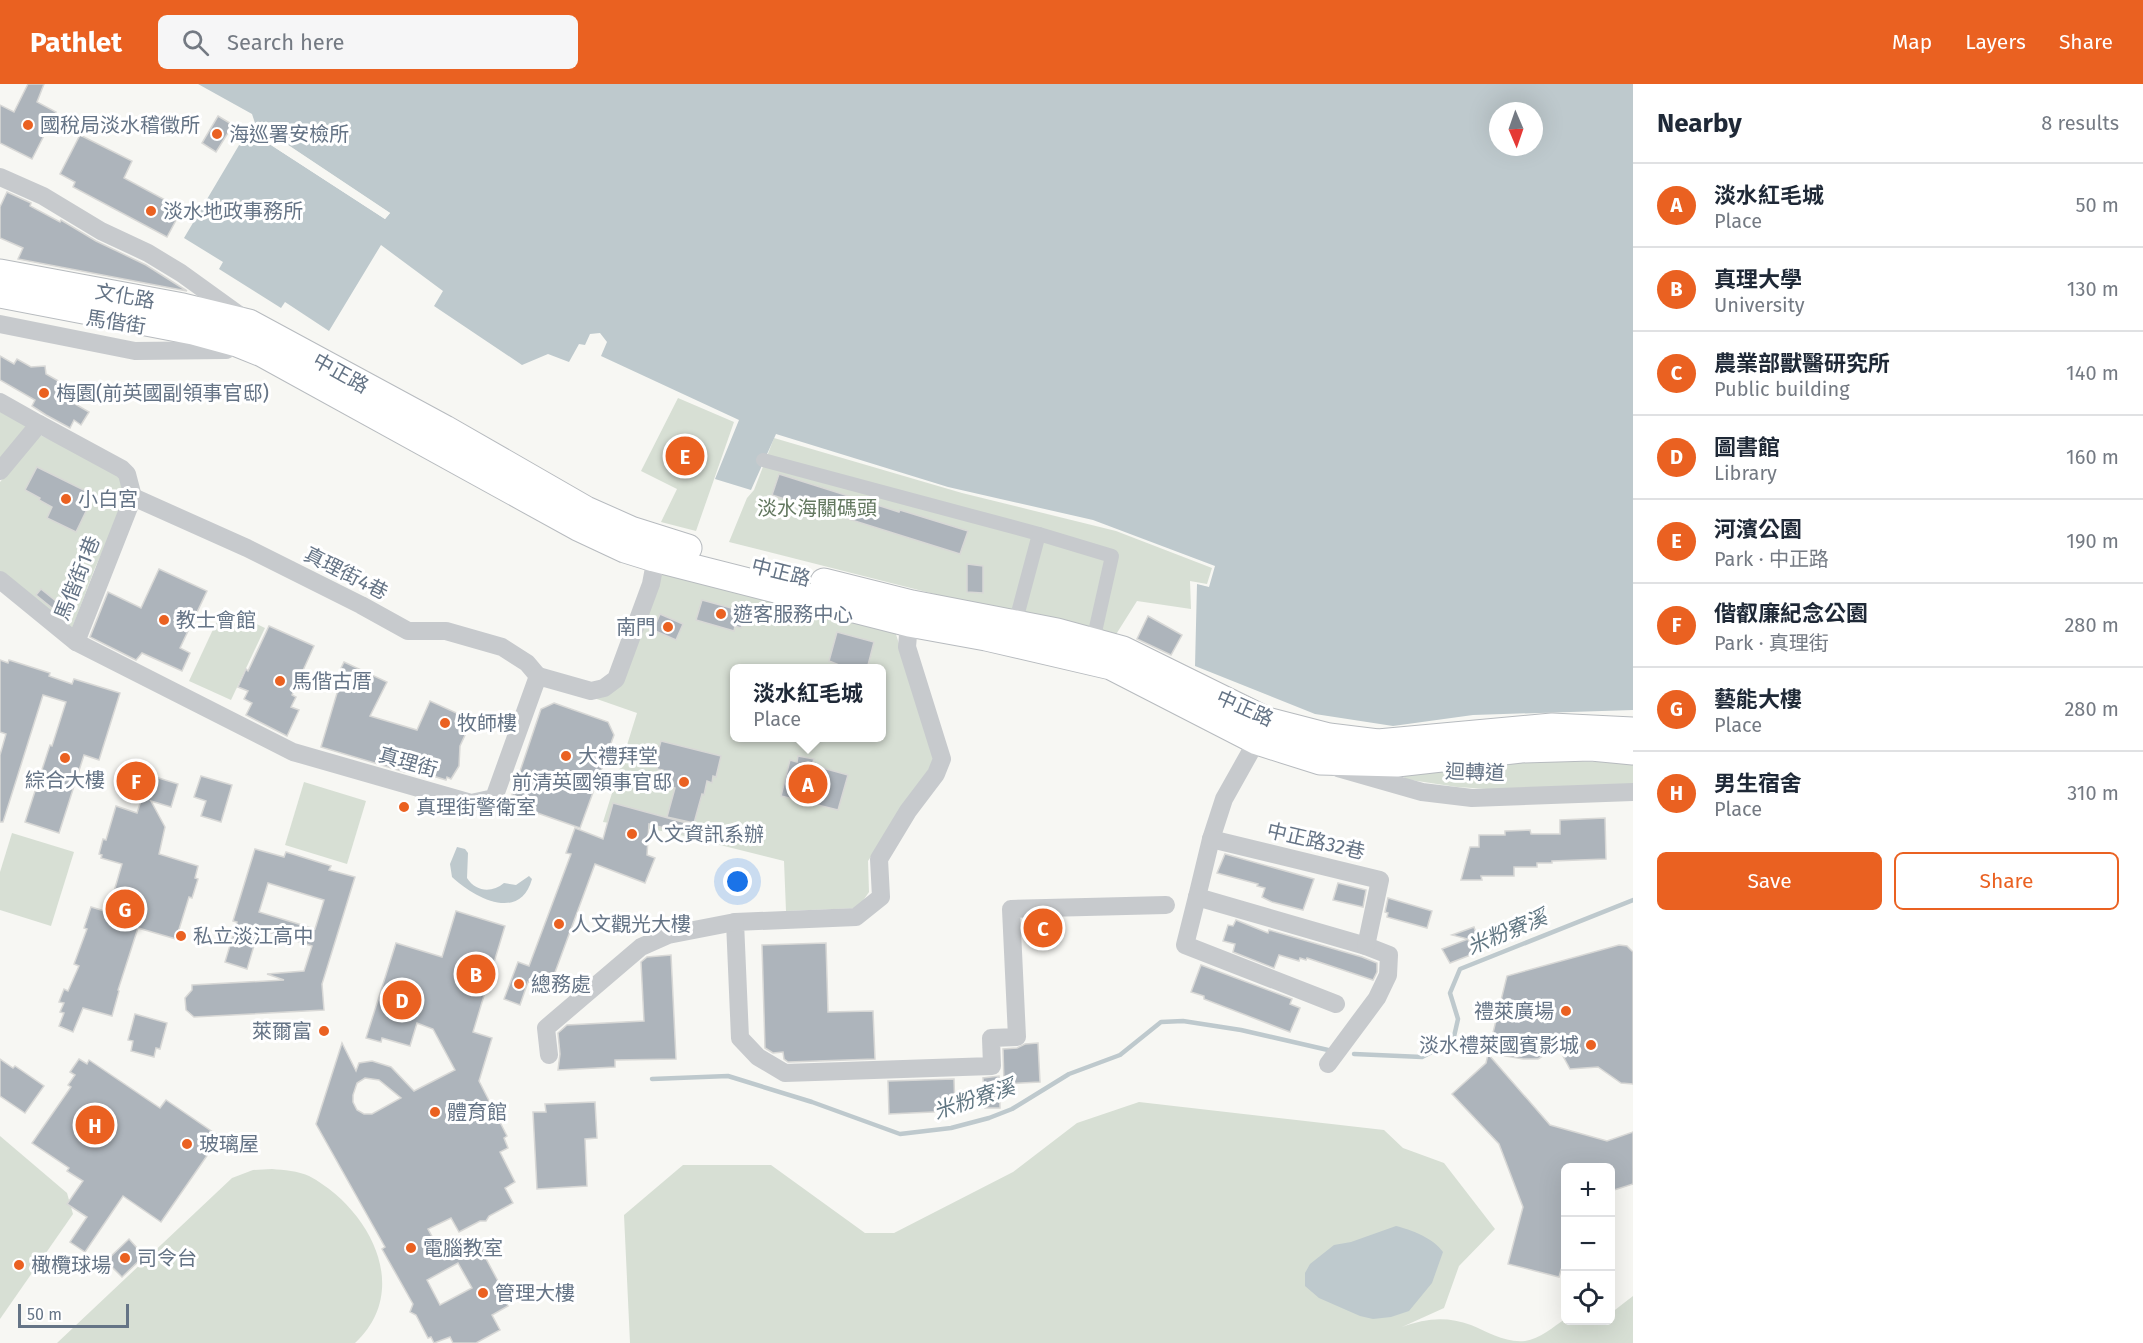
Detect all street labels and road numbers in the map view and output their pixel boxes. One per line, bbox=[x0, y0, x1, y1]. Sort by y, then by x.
street label: 文化路 bbox=[93, 279, 157, 313]
street label: 馬偕街 bbox=[84, 305, 148, 339]
street label: 中正路 bbox=[309, 348, 373, 398]
street label: 馬偕街1巷 bbox=[49, 532, 105, 624]
street label: 真理街4巷 bbox=[300, 542, 392, 604]
street label: 中正路 bbox=[749, 553, 813, 591]
street label: 中正路 bbox=[1213, 685, 1277, 731]
street label: 真理街 bbox=[376, 742, 440, 782]
street label: 迴轉道 bbox=[1445, 759, 1505, 785]
street label: 中正路32巷 bbox=[1265, 818, 1367, 864]

